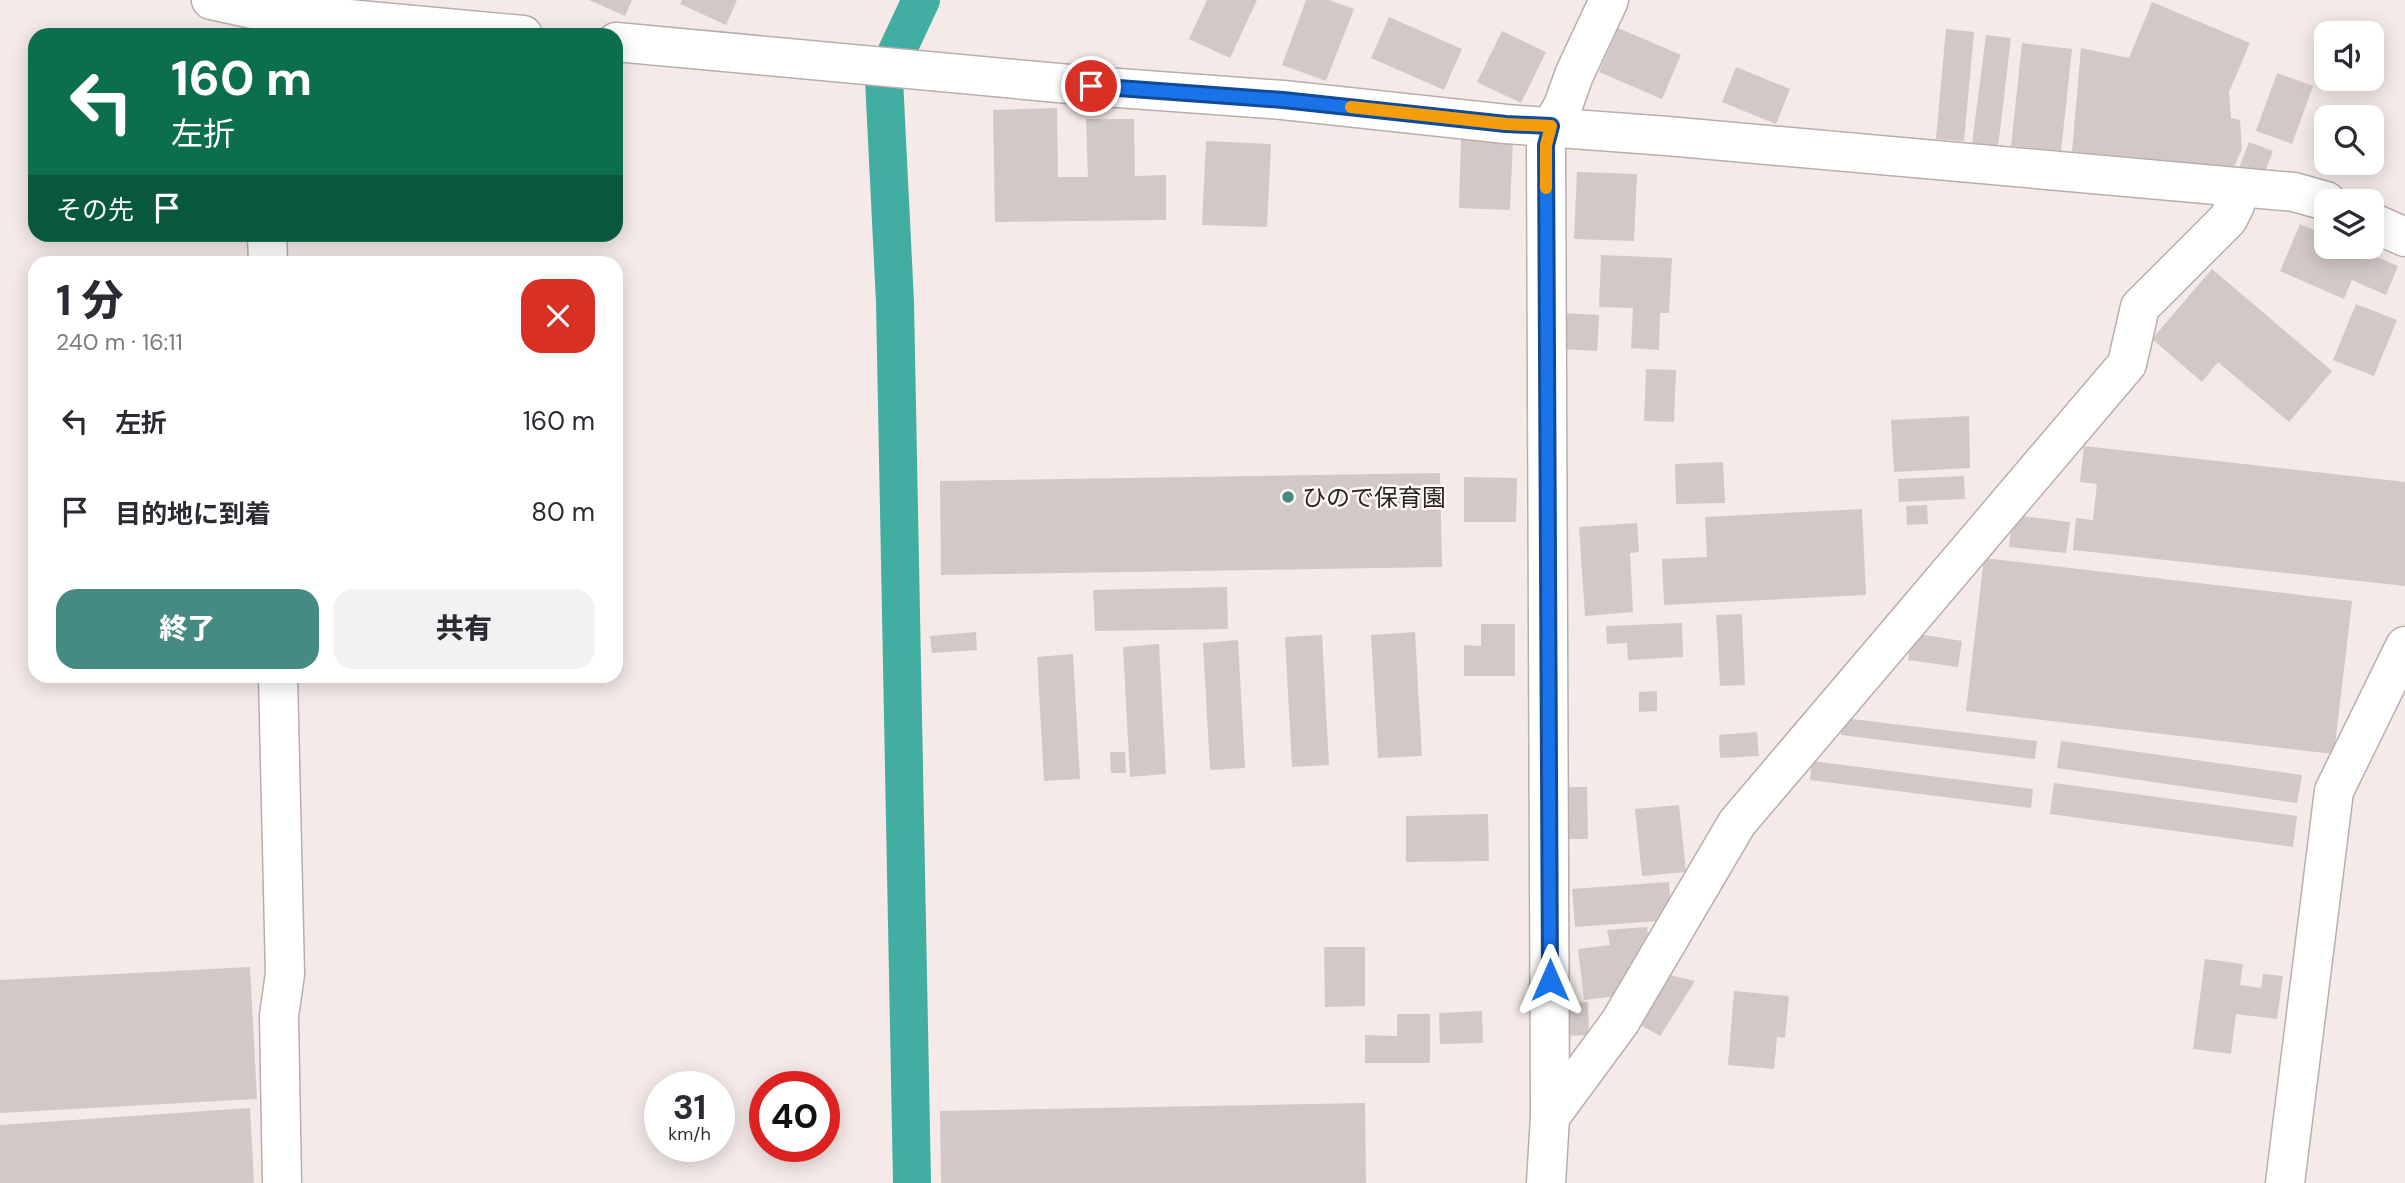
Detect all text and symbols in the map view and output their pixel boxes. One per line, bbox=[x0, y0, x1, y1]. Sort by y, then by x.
map controls bbox=[2314, 21, 2384, 259]
button: sound bbox=[2314, 21, 2384, 91]
text: 160 m bbox=[171, 46, 312, 110]
icon: left bbox=[56, 56, 147, 147]
pin bbox=[1061, 56, 1121, 116]
icon: arrive bbox=[1072, 67, 1110, 105]
button: search bbox=[2314, 105, 2384, 175]
text: 左折 bbox=[171, 113, 235, 155]
icon: arrive bbox=[148, 189, 186, 227]
button: layers bbox=[2314, 189, 2384, 259]
text: その先 bbox=[56, 193, 134, 227]
text: 1 分 bbox=[56, 273, 123, 328]
button: close bbox=[521, 279, 595, 353]
text: 240 m · 16:11 bbox=[56, 327, 183, 357]
icon: left bbox=[56, 402, 94, 440]
text: 160 m bbox=[523, 404, 595, 438]
text: 左折 bbox=[115, 406, 167, 440]
place label: ひので保育園 bbox=[1302, 482, 1446, 513]
marker: ひので保育園 bbox=[1280, 489, 1296, 505]
icon: arrive bbox=[56, 493, 94, 531]
text: 80 m bbox=[531, 495, 595, 529]
text: 目的地に到着 bbox=[115, 497, 271, 531]
button: 終了 bbox=[56, 589, 319, 669]
button: 共有 bbox=[333, 589, 595, 669]
position arrow bbox=[1513, 943, 1587, 1017]
speed limit sign: 40 bbox=[749, 1071, 840, 1162]
text: 31 bbox=[673, 1084, 706, 1130]
text: km/h bbox=[668, 1122, 711, 1146]

